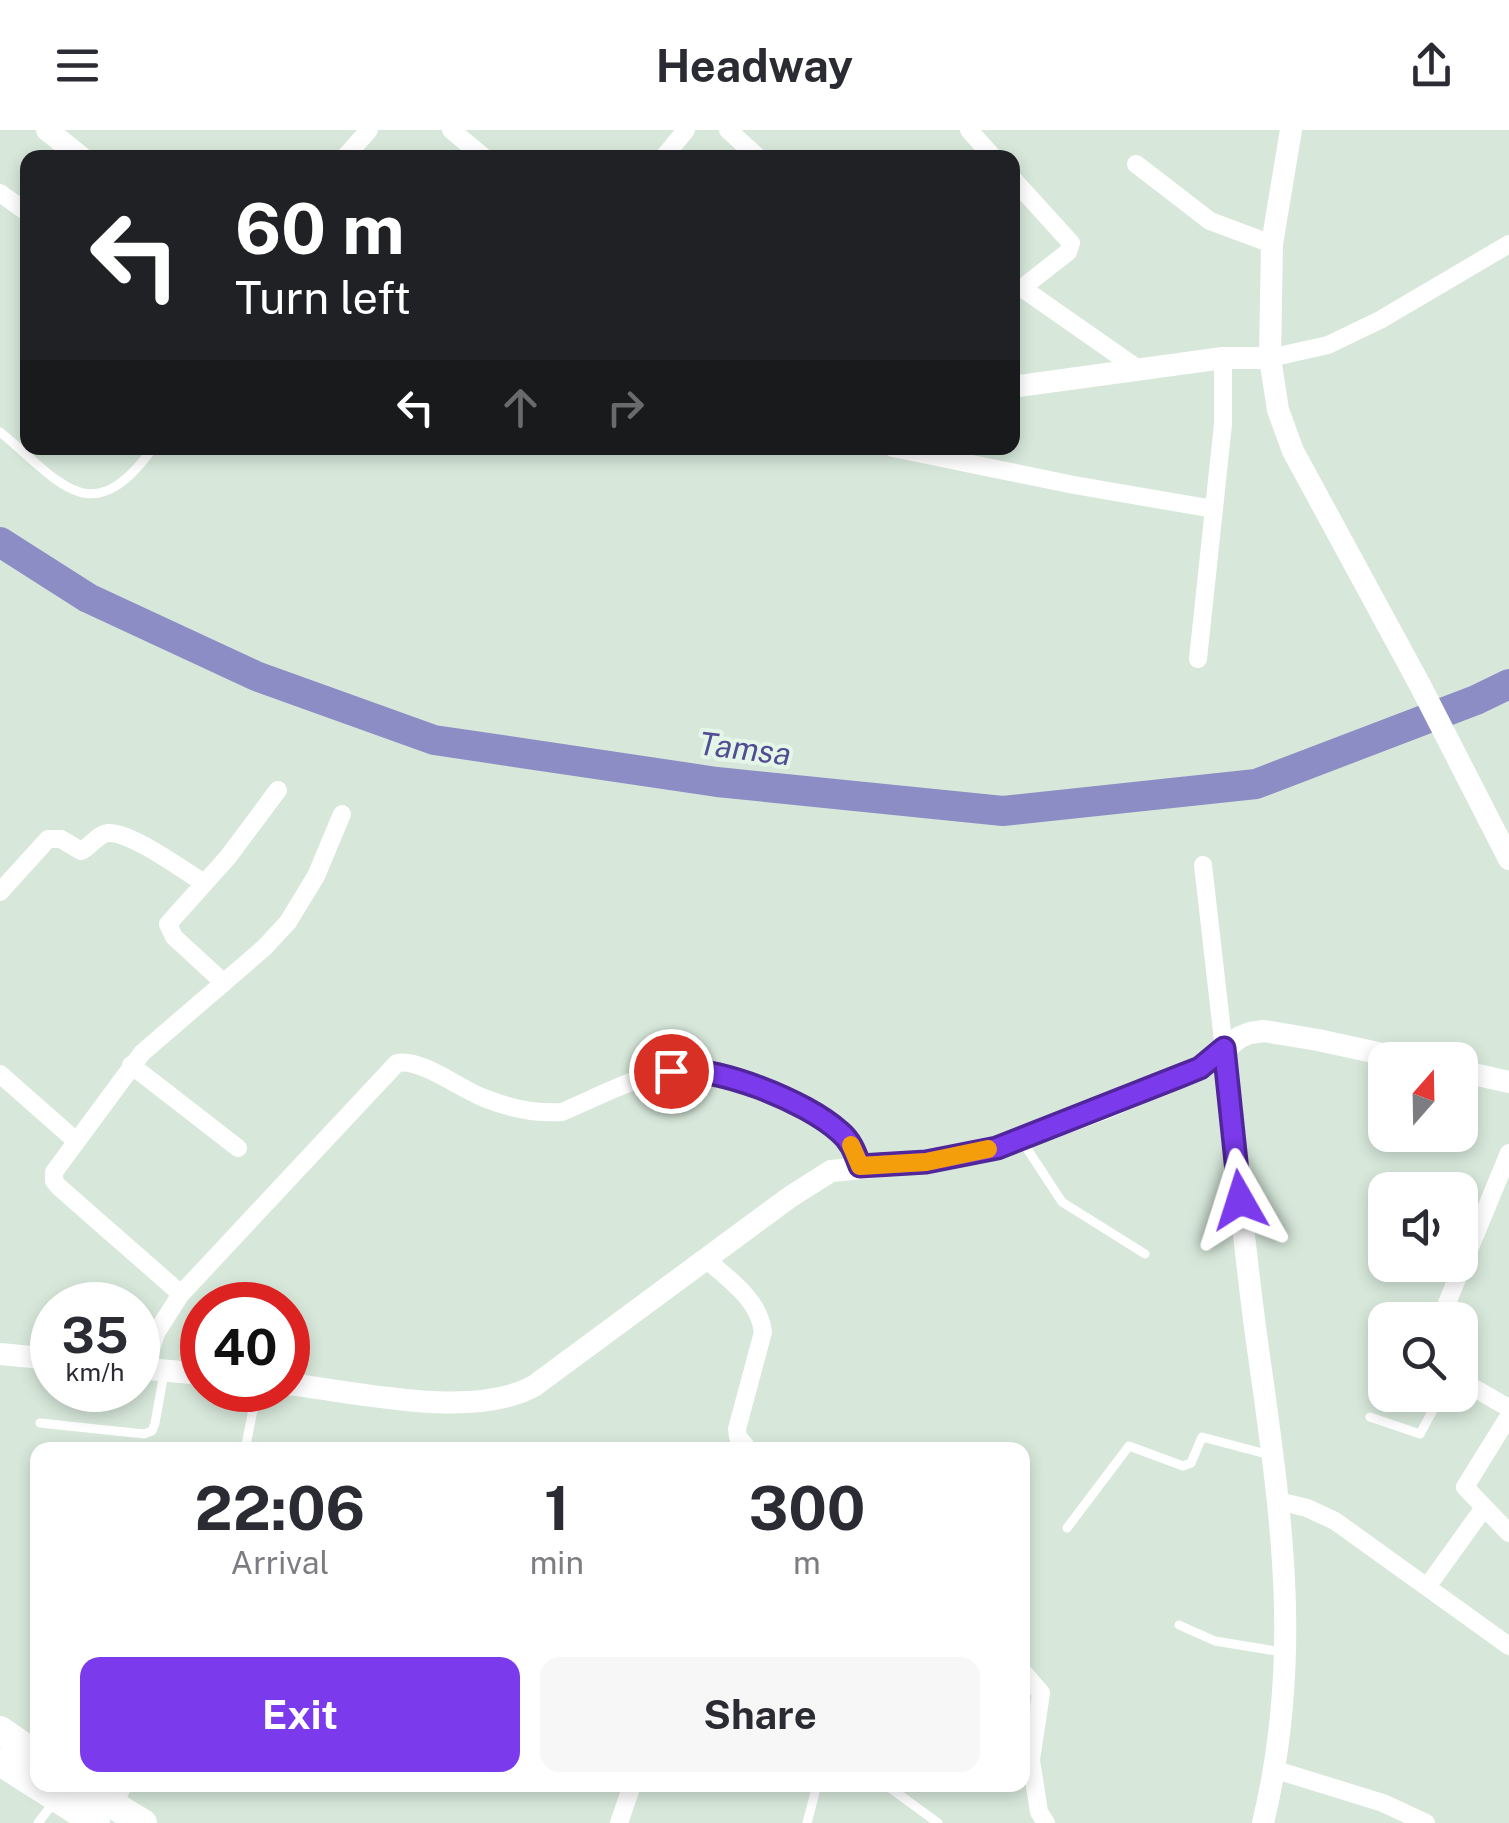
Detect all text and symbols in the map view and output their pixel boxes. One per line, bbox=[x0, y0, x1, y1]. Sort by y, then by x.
icon: menu bbox=[50, 38, 105, 93]
icon: share bbox=[1404, 38, 1459, 93]
text: Headway bbox=[656, 39, 853, 92]
text: 60 m bbox=[235, 187, 405, 270]
icon: left bbox=[70, 190, 200, 320]
text: Turn left bbox=[235, 271, 411, 324]
icon: left bbox=[388, 380, 443, 435]
icon: ahead bbox=[493, 380, 548, 435]
icon: right bbox=[598, 380, 653, 435]
water label: Tamsa bbox=[697, 725, 793, 772]
pin bbox=[629, 1029, 714, 1114]
north arrow bbox=[1368, 1042, 1478, 1152]
map controls bbox=[1368, 1042, 1478, 1412]
icon: arrive bbox=[644, 1044, 699, 1099]
position arrow bbox=[1188, 1148, 1292, 1252]
button: sound bbox=[1368, 1172, 1478, 1282]
speed limit sign: 40 bbox=[180, 1282, 310, 1412]
button: search bbox=[1368, 1302, 1478, 1412]
text: 35 bbox=[61, 1305, 129, 1364]
text: km/h bbox=[66, 1357, 124, 1387]
text: 22:06 bbox=[195, 1473, 365, 1544]
text: 1 bbox=[544, 1473, 570, 1544]
text: 300 bbox=[749, 1473, 865, 1544]
text: Arrival bbox=[230, 1544, 329, 1581]
text: min bbox=[530, 1544, 584, 1581]
text: m bbox=[793, 1544, 821, 1581]
button: Exit bbox=[80, 1657, 520, 1772]
button: Share bbox=[540, 1657, 980, 1772]

